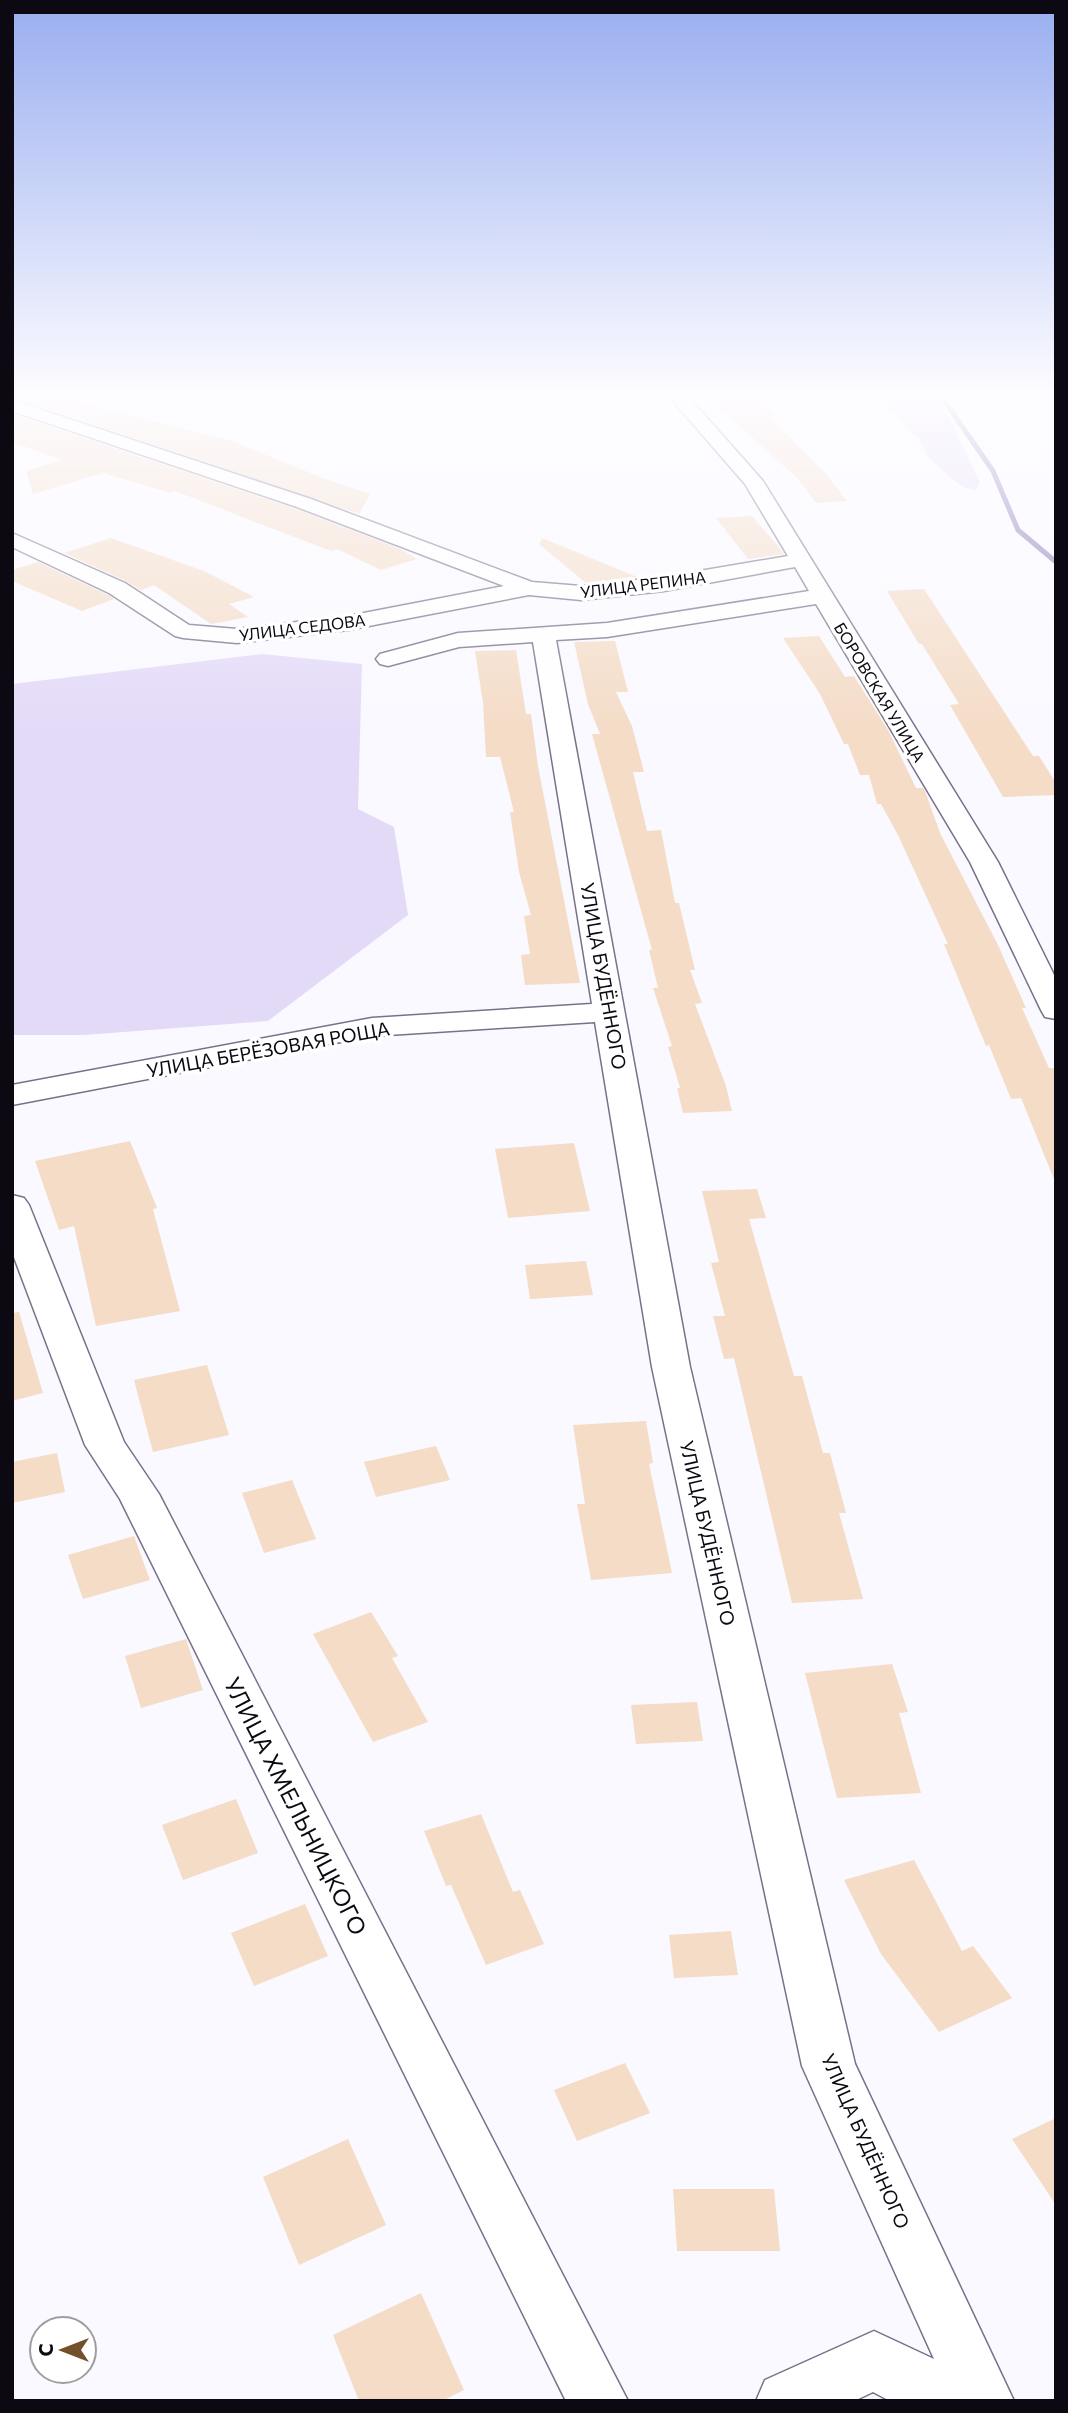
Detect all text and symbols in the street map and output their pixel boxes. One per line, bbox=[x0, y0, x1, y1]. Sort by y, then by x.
street label: УЛИЦА РЕПИНА bbox=[579, 567, 707, 601]
street label: УЛИЦА СЕДОВА bbox=[238, 610, 366, 644]
street label: БОРОВСКАЯ УЛИЦА bbox=[831, 619, 929, 765]
street label: УЛИЦА БУДЁННОГО bbox=[576, 881, 632, 1071]
street label: УЛИЦА БЕРЁЗОВАЯ РОЩА bbox=[145, 1016, 391, 1082]
street label: УЛИЦА БУДЁННОГО bbox=[675, 1438, 741, 1628]
street label: УЛИЦА ХМЕЛЬНИЦКОГО bbox=[219, 1672, 373, 1940]
street label: УЛИЦА БУДЁННОГО bbox=[817, 2050, 915, 2232]
north arrow bbox=[28, 2315, 98, 2385]
text: С bbox=[34, 2344, 57, 2357]

